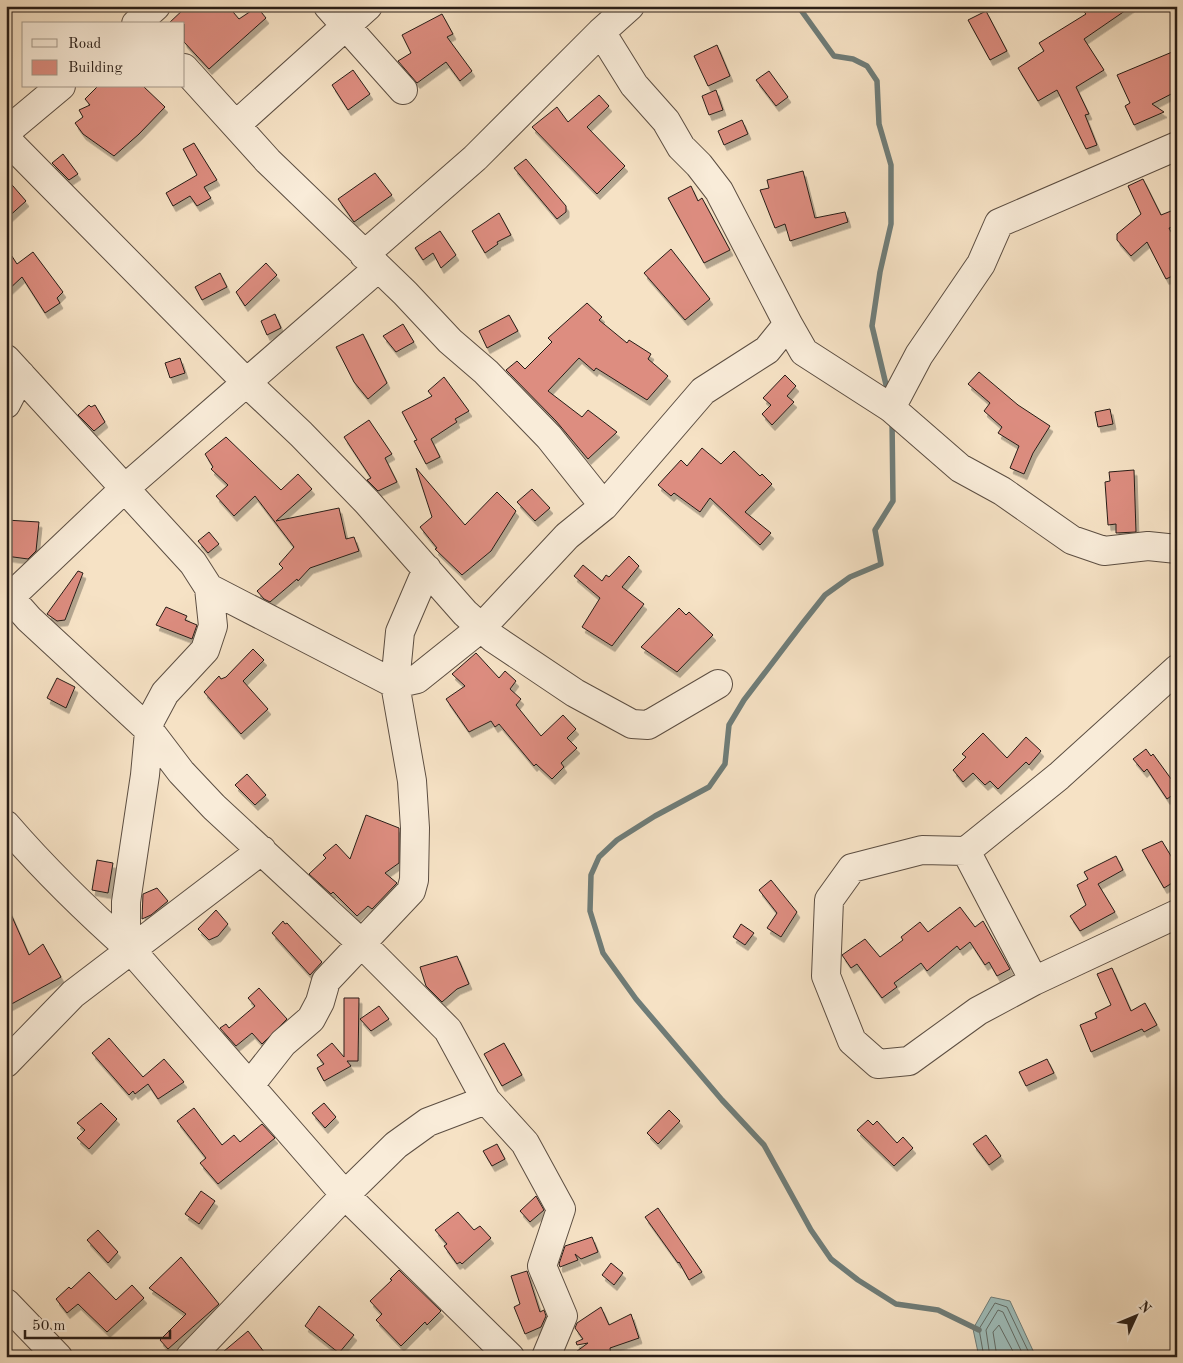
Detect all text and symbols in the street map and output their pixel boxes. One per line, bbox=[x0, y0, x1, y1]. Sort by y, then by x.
legend bbox=[22, 22, 185, 88]
text: Road bbox=[68, 37, 102, 52]
text: Building bbox=[68, 61, 123, 76]
north arrow bbox=[1110, 1290, 1160, 1340]
text: N bbox=[1136, 1299, 1154, 1317]
scale bar bbox=[25, 1308, 170, 1340]
text: 50 m bbox=[32, 1319, 66, 1334]

